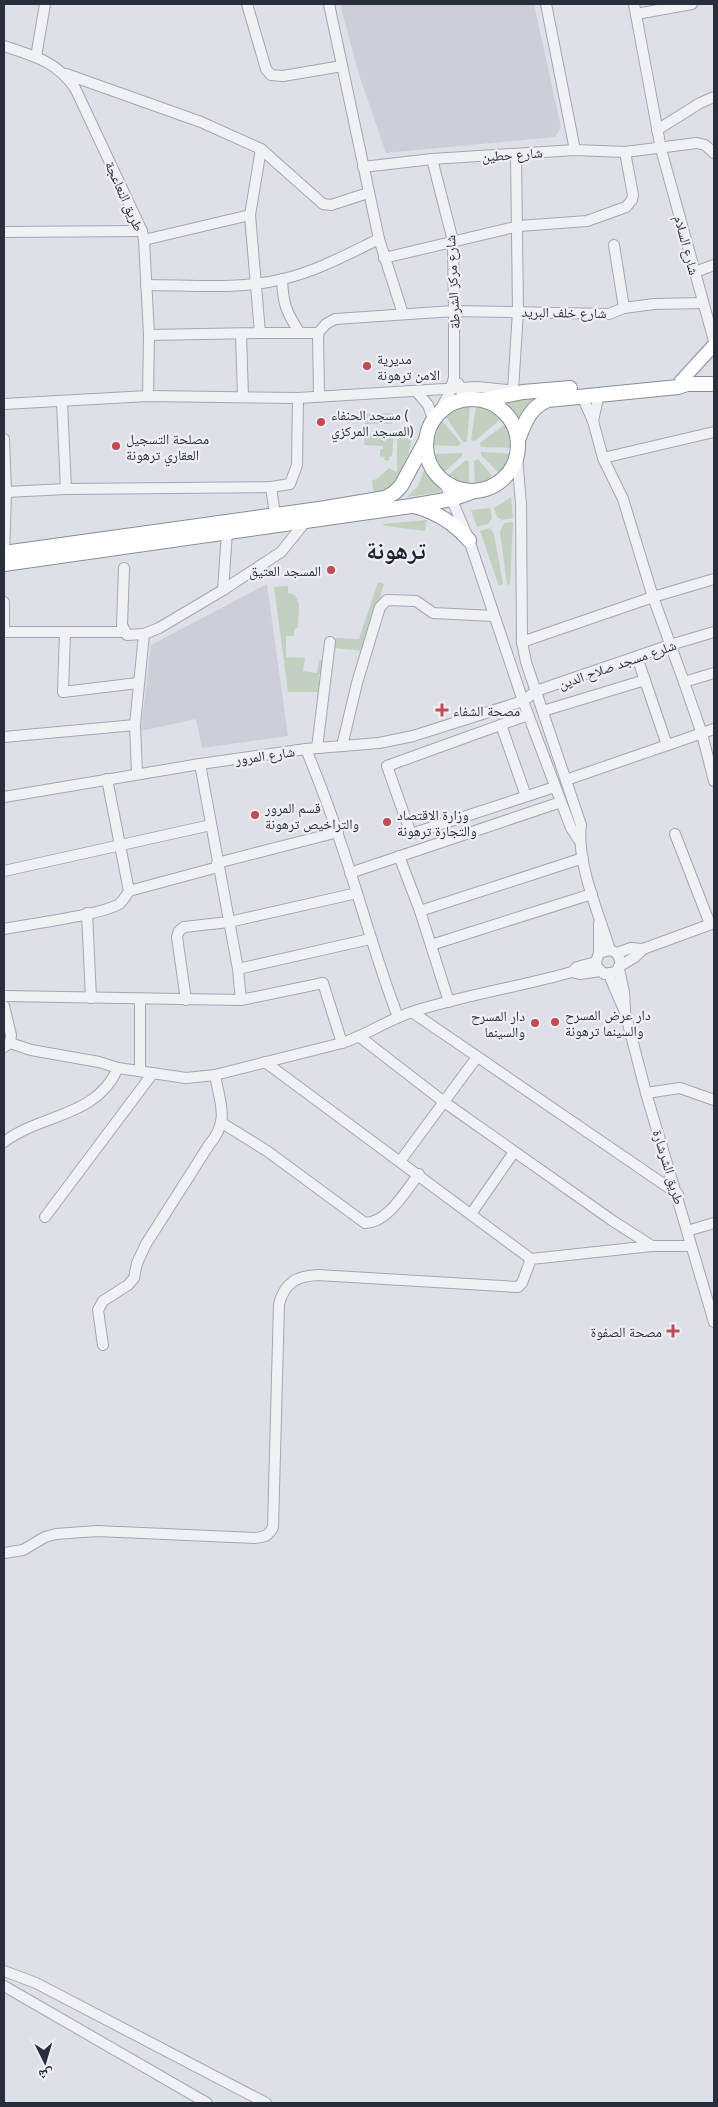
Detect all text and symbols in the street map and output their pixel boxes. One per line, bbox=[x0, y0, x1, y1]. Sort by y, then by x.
street label: شارع حطين bbox=[481, 143, 543, 167]
street label: طريق النعاعجة bbox=[100, 158, 148, 234]
street label: شارع السلام bbox=[669, 213, 703, 277]
street label: شارع مركز الشرطة bbox=[441, 234, 465, 329]
street label: شارع خلف البريد bbox=[521, 303, 607, 323]
place label: مديرية الامن ترهونة bbox=[377, 350, 440, 384]
marker: مديرية الامن ترهونة bbox=[361, 360, 373, 372]
place label: مسجد الحنفاء ( المسجد المركزي) bbox=[331, 406, 414, 442]
marker: مسجد الحنفاء ( المسجد المركزي) bbox=[315, 416, 327, 428]
place label: مصلحة التسجيل العقاري ترهونة bbox=[126, 430, 209, 466]
marker: مصلحة التسجيل العقاري ترهونة bbox=[110, 440, 122, 452]
district label: ترهونة bbox=[366, 535, 426, 564]
place label: المسجد العتيق bbox=[249, 562, 321, 581]
marker: المسجد العتيق bbox=[325, 564, 337, 576]
street label: شلرع مسجد صلاح الدين bbox=[556, 636, 679, 694]
place label: مصحة الشفاء bbox=[453, 702, 520, 719]
marker: مصحة الشفاء bbox=[435, 703, 449, 717]
street label: شارع المرور bbox=[233, 742, 296, 770]
place label: قسم المرور والتراخيص ترهونة bbox=[264, 799, 359, 833]
place label: وزارة الاقتصاد والتجارة ترهونة bbox=[397, 806, 477, 840]
marker: قسم المرور والتراخيص ترهونة bbox=[249, 809, 261, 821]
marker: وزارة الاقتصاد والتجارة ترهونة bbox=[381, 816, 393, 828]
place label: دار عرض المسرح والسينما ترهونة bbox=[565, 1006, 651, 1040]
place label: دار المسرح والسينما bbox=[471, 1007, 525, 1041]
marker: دار عرض المسرح والسينما ترهونة bbox=[549, 1016, 561, 1028]
marker: دار المسرح والسينما bbox=[529, 1017, 541, 1029]
street label: طريق الشرشارة bbox=[648, 1128, 688, 1207]
place label: مصحة الصفوة bbox=[591, 1323, 662, 1341]
marker: مصحة الصفوة bbox=[666, 1324, 680, 1338]
north arrow bbox=[20, 2037, 70, 2087]
text: ش bbox=[38, 2065, 54, 2085]

